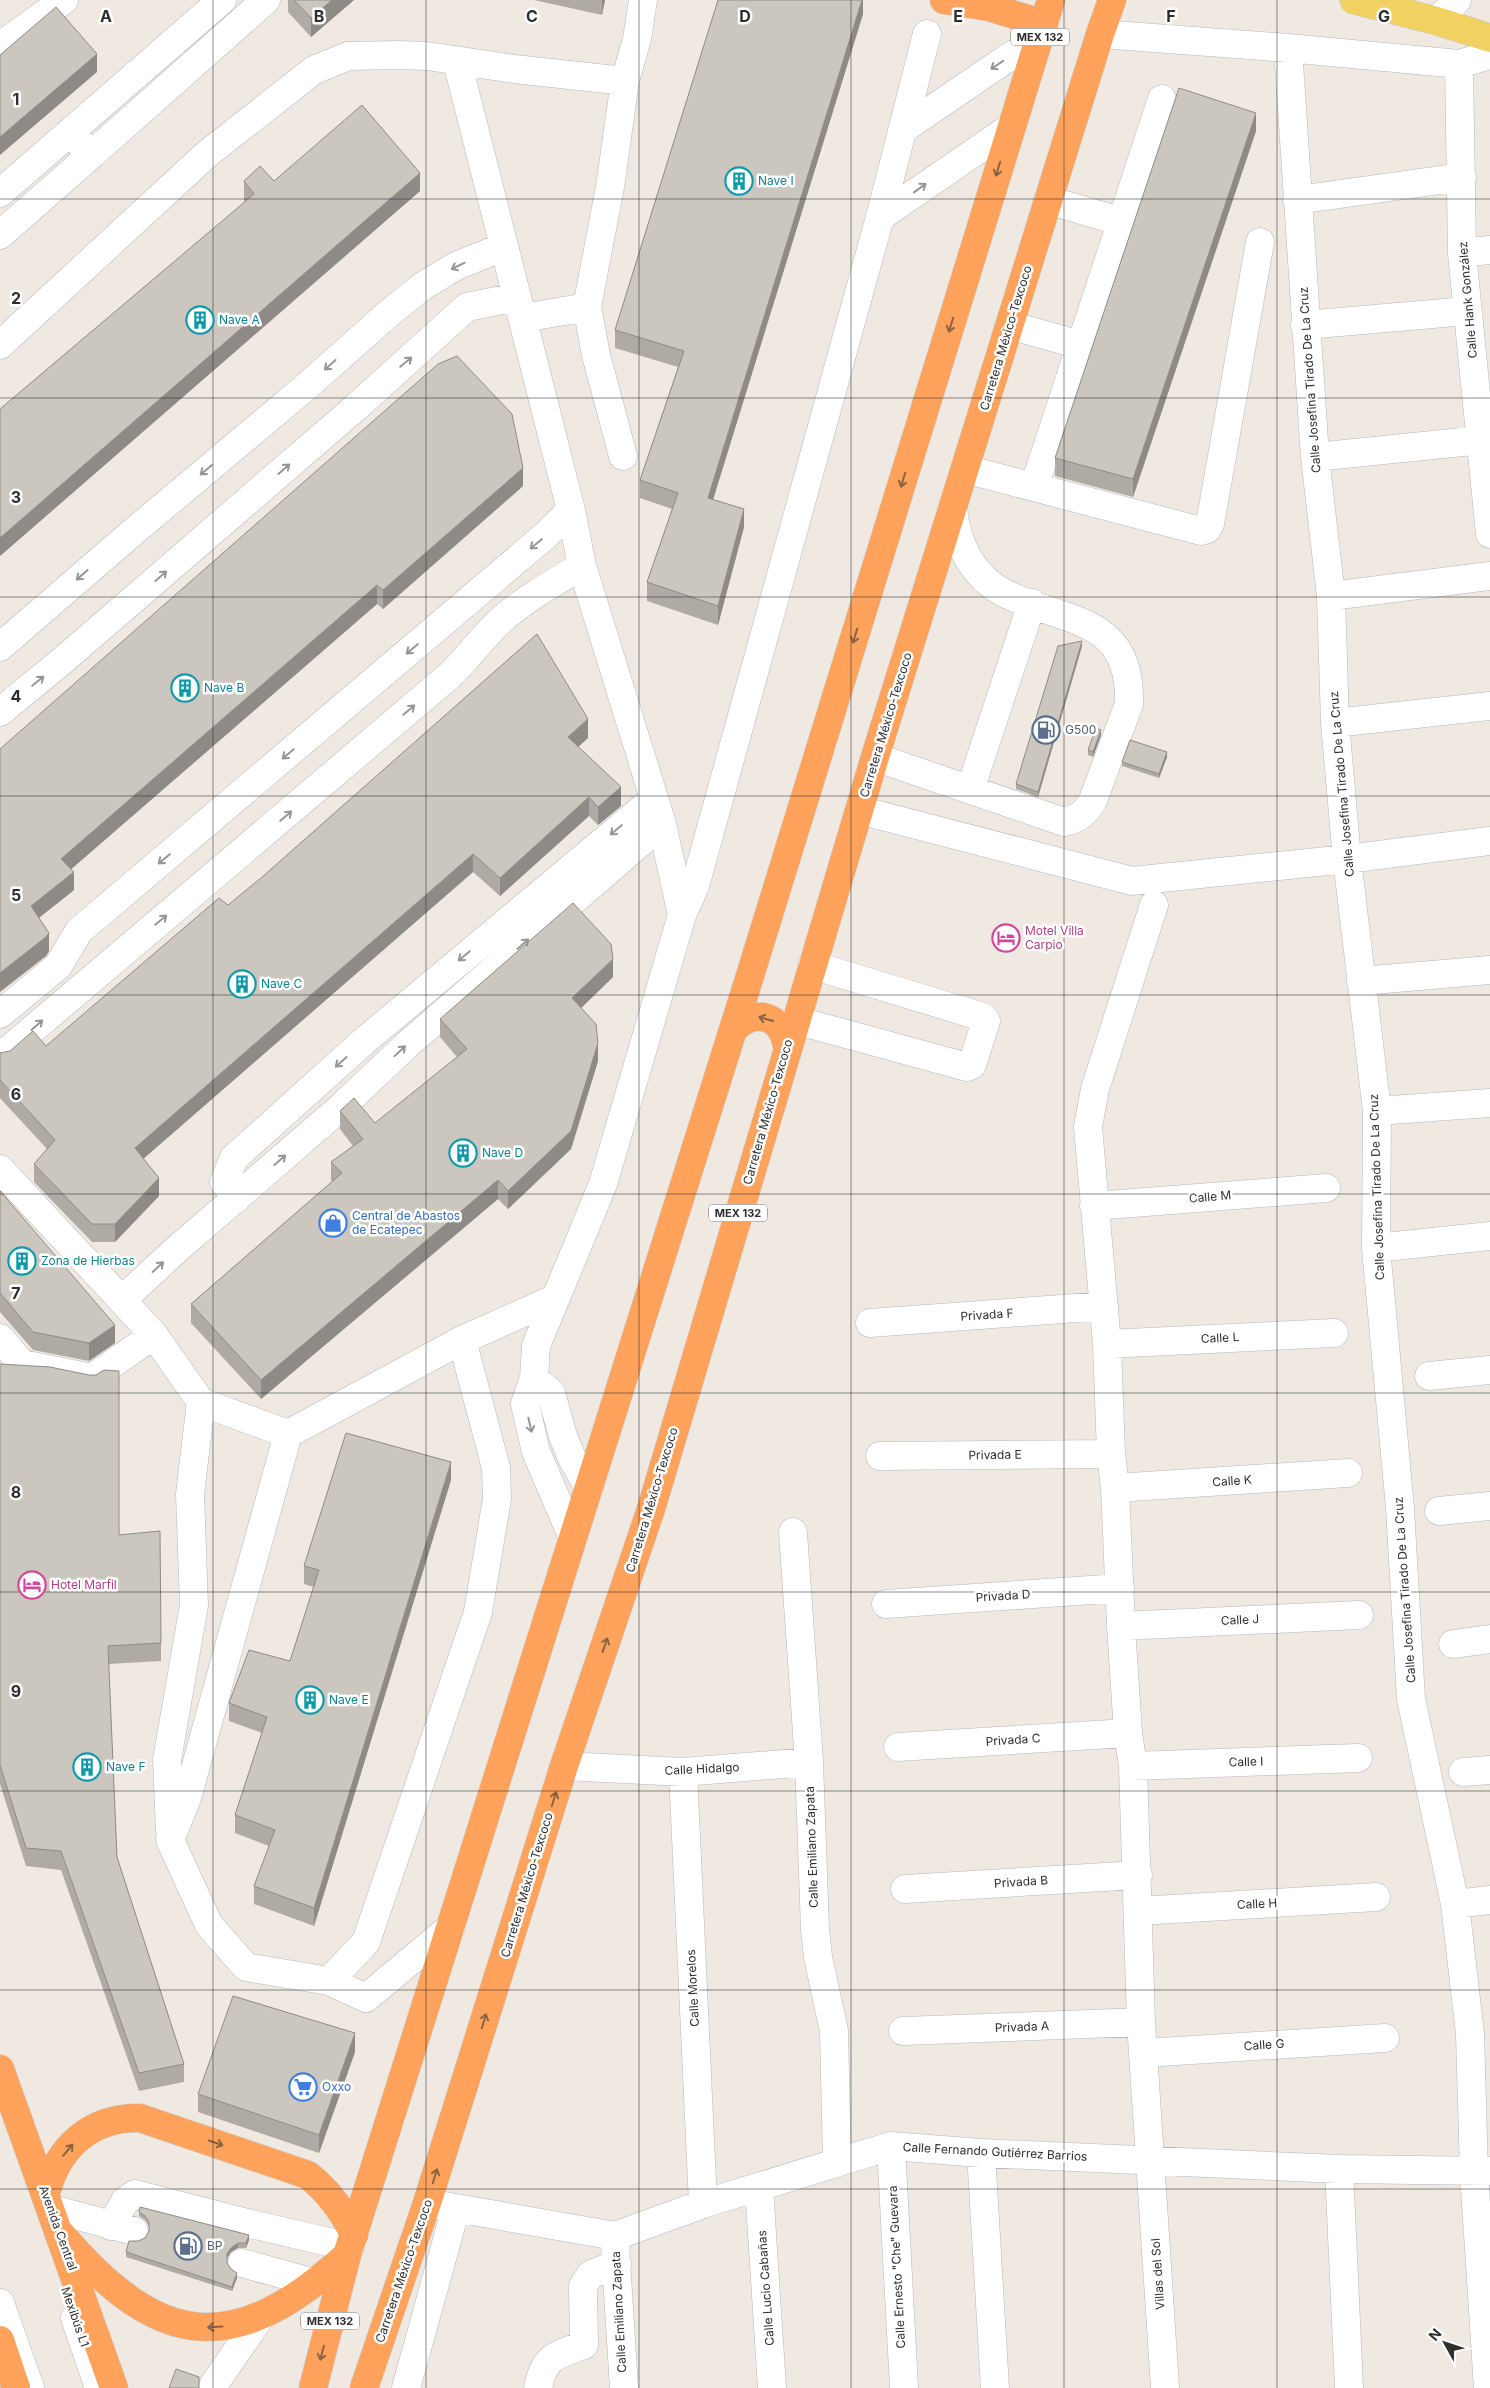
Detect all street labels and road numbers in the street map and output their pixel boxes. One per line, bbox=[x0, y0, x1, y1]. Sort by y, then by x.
road number: MEX 132 bbox=[1011, 28, 1069, 46]
street label: Calle Hank González bbox=[1455, 241, 1480, 359]
street label: Carretera México-Texcoco bbox=[976, 264, 1035, 412]
street label: Calle Josefina Tirado De La Cruz bbox=[1296, 287, 1323, 474]
street label: Carretera México-Texcoco bbox=[856, 651, 915, 799]
street label: Calle Josefina Tirado De La Cruz bbox=[1326, 691, 1357, 878]
street label: Carretera México-Texcoco bbox=[740, 1037, 795, 1186]
street label: Calle Josefina Tirado De La Cruz bbox=[1366, 1094, 1387, 1280]
street label: Calle M bbox=[1188, 1187, 1232, 1206]
road number: MEX 132 bbox=[709, 1204, 767, 1222]
street label: Privada F bbox=[960, 1305, 1014, 1324]
street label: Calle L bbox=[1200, 1329, 1240, 1346]
street label: Carretera México-Texcoco bbox=[622, 1426, 681, 1574]
street label: Privada E bbox=[968, 1447, 1022, 1462]
street label: Calle K bbox=[1212, 1472, 1252, 1489]
street label: Calle Josefina Tirado De La Cruz bbox=[1391, 1497, 1418, 1684]
street label: Privada D bbox=[975, 1586, 1031, 1605]
street label: Calle J bbox=[1220, 1611, 1260, 1628]
street label: Privada C bbox=[985, 1730, 1041, 1749]
street label: Calle I bbox=[1228, 1753, 1264, 1770]
street label: Calle Hidalgo bbox=[664, 1759, 740, 1778]
street label: Calle Emiliano Zapata bbox=[802, 1786, 821, 1908]
street label: Carretera México-Texcoco bbox=[497, 1811, 556, 1959]
street label: Privada B bbox=[993, 1872, 1049, 1891]
street label: Calle H bbox=[1236, 1895, 1278, 1912]
street label: Calle Morelos bbox=[683, 1949, 702, 2027]
street label: Privada A bbox=[995, 2018, 1049, 2035]
street label: Calle G bbox=[1243, 2036, 1285, 2053]
street label: Calle Fernando Gutiérrez Barrios bbox=[902, 2139, 1088, 2164]
street label: Avenida Central bbox=[36, 2183, 81, 2272]
street label: Calle Ernesto "Che" Guevara bbox=[885, 2185, 908, 2349]
street label: Carretera México-Texcoco bbox=[372, 2197, 435, 2344]
street label: Calle Lucio Cabañas bbox=[754, 2230, 777, 2346]
street label: Villas del Sol bbox=[1148, 2238, 1167, 2310]
street label: Calle Emiliano Zapata bbox=[608, 2251, 629, 2373]
street label: Mexibús L1 bbox=[58, 2285, 93, 2349]
road number: MEX 132 bbox=[301, 2312, 359, 2330]

